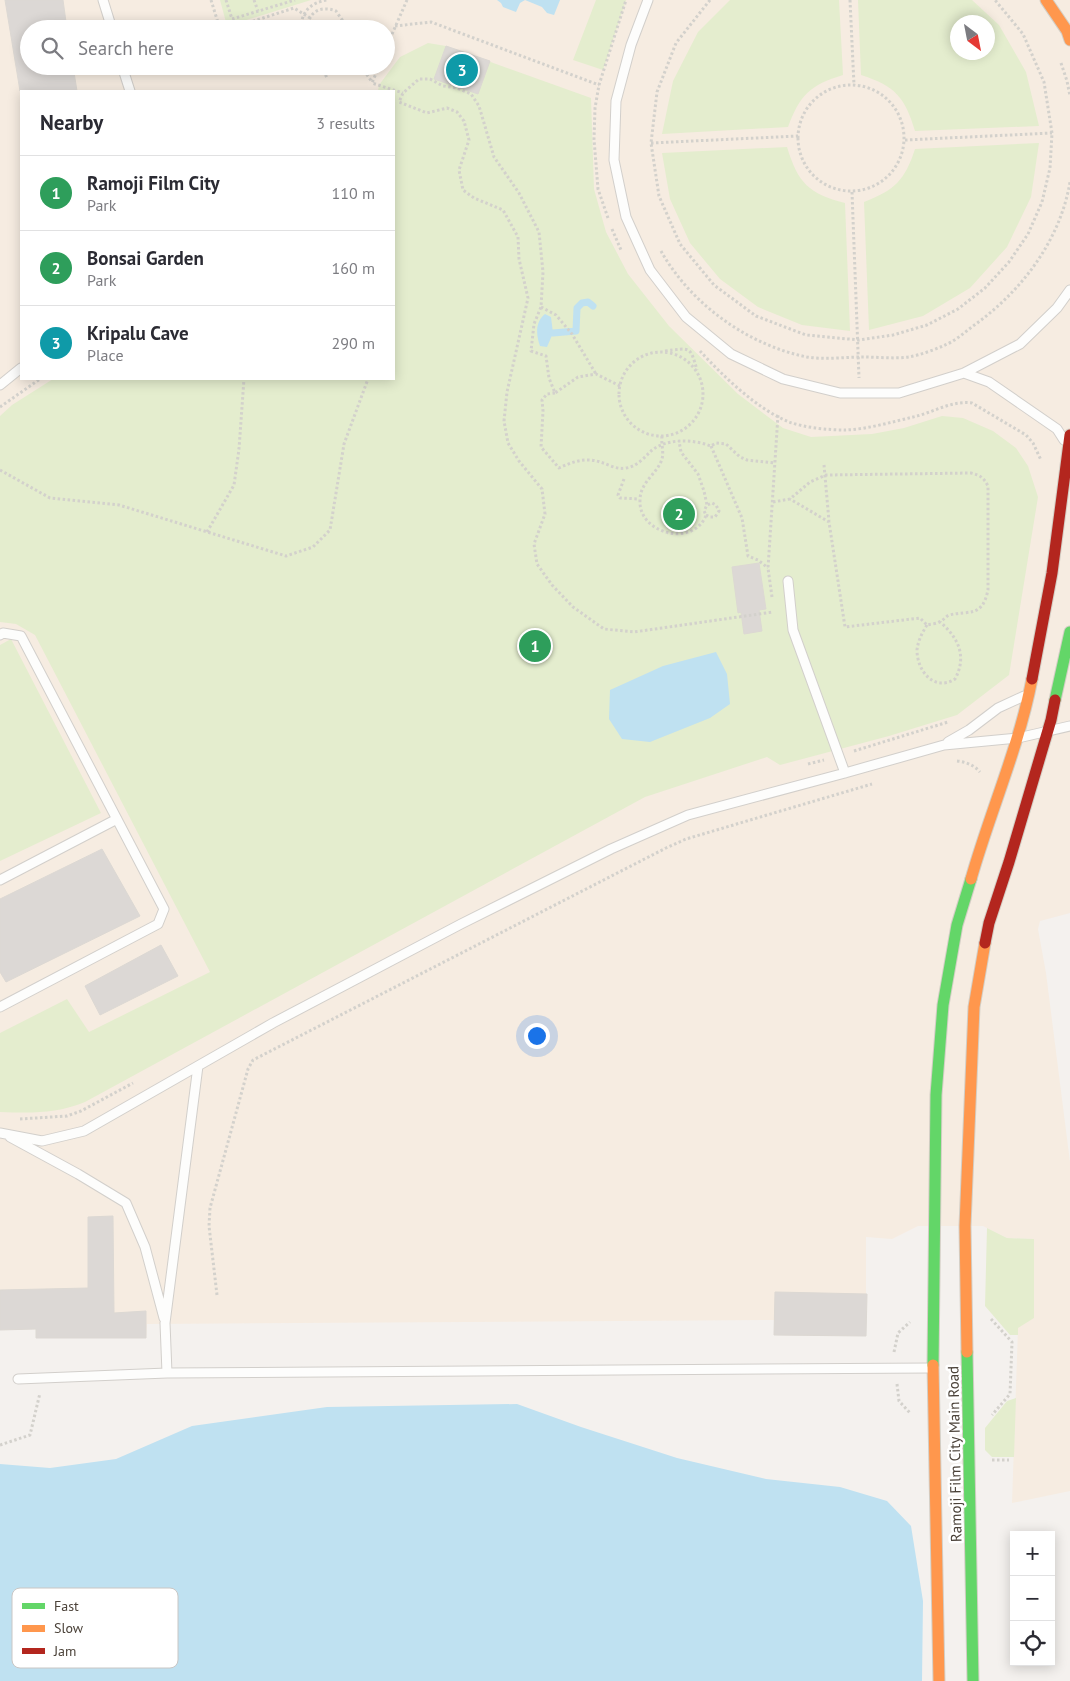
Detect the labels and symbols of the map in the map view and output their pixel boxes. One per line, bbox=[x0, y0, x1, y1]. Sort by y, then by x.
north arrow bbox=[950, 15, 995, 60]
pin: 3 bbox=[446, 51, 478, 89]
pin: 2 bbox=[663, 495, 695, 533]
pin: 1 bbox=[519, 627, 551, 665]
your location bbox=[524, 1023, 550, 1049]
street label: Ramoji Film City Main Road bbox=[943, 1366, 966, 1542]
legend bbox=[12, 1588, 178, 1668]
text: Fast bbox=[54, 1597, 79, 1615]
text: Slow bbox=[54, 1619, 84, 1637]
text: Jam bbox=[53, 1642, 76, 1660]

